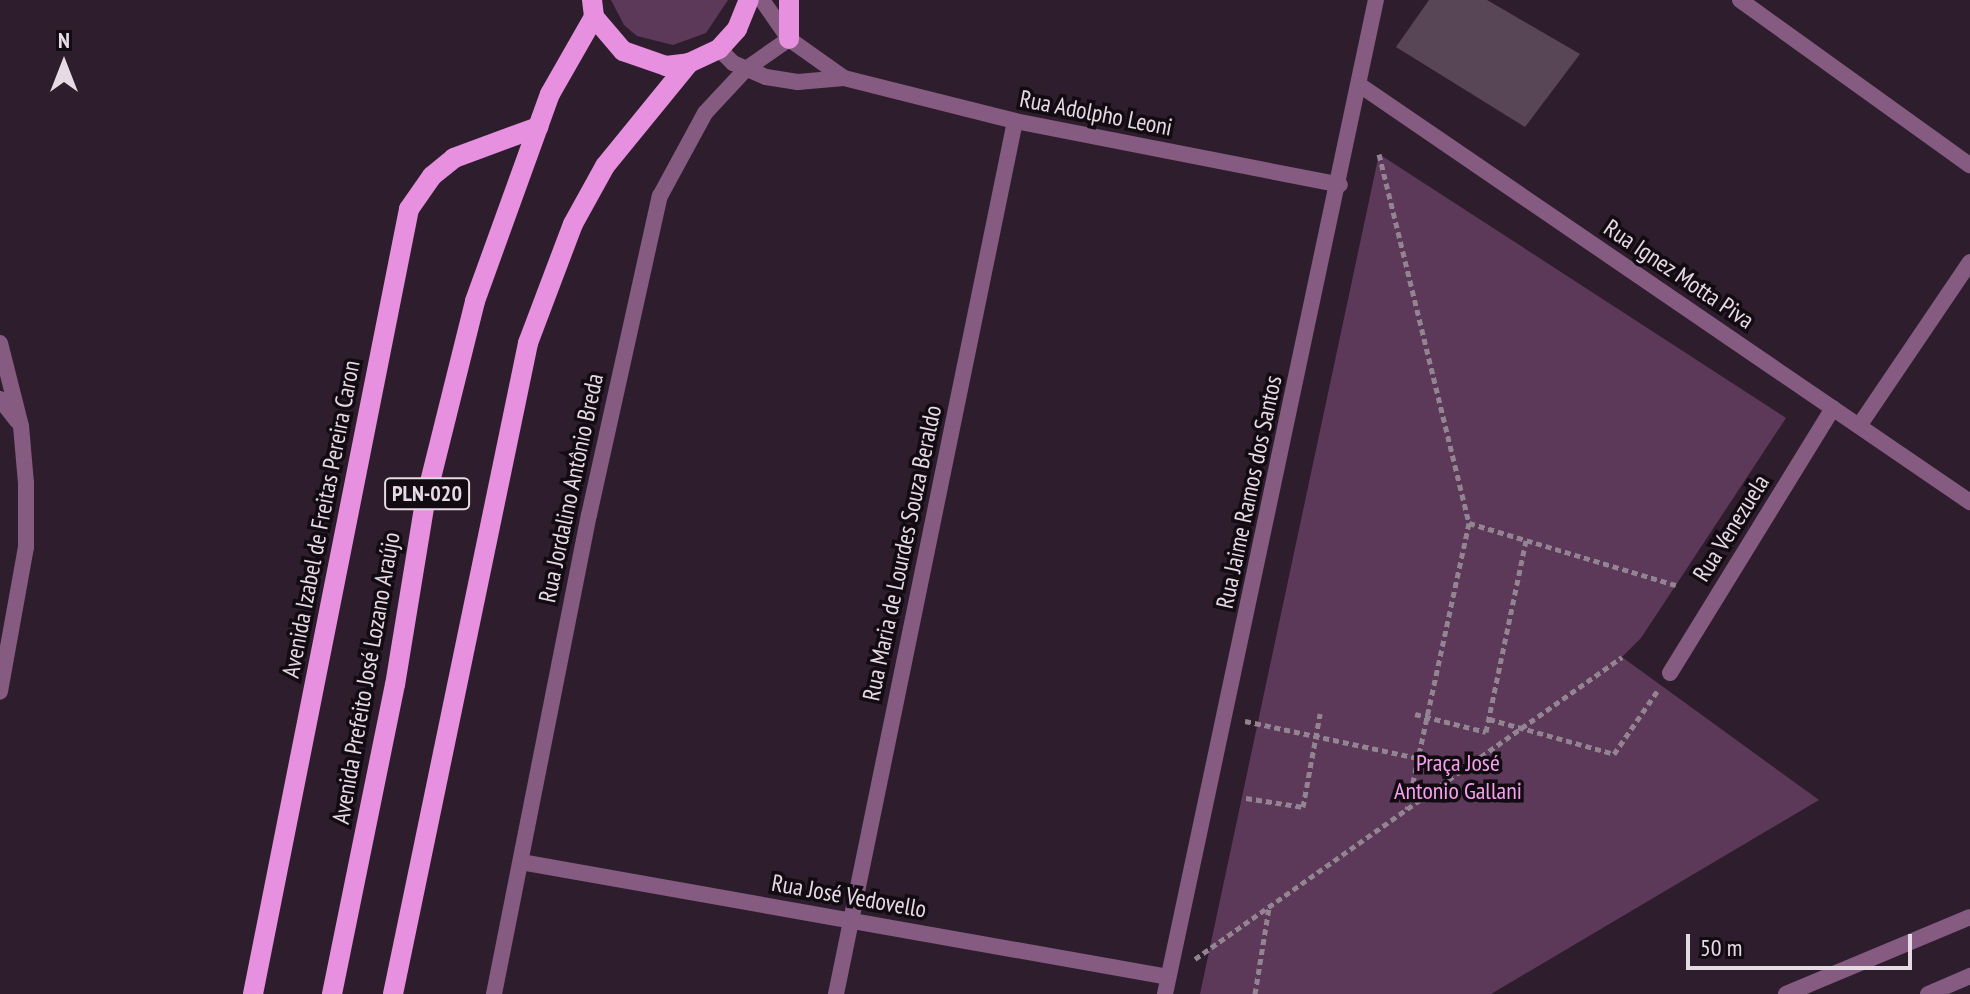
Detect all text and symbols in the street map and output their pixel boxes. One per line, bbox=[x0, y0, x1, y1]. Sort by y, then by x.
north arrow bbox=[24, 24, 104, 104]
text: N bbox=[58, 26, 70, 54]
street label: Rua Adolpho Leoni bbox=[1017, 84, 1175, 142]
street label: Rua Ignez Motta Piva bbox=[1598, 213, 1760, 335]
street label: Avenida Izabel de Freitas Pereira Caron bbox=[276, 358, 366, 680]
street label: Rua Jordalino Antônio Breda bbox=[533, 371, 609, 605]
street label: Rua Jaime Ramos dos Santos bbox=[1210, 373, 1288, 611]
street label: Rua Maria de Lourdes Souza Beraldo bbox=[857, 403, 947, 703]
street label: Rua Venezuela bbox=[1687, 469, 1775, 587]
road number: PLN-020 bbox=[383, 476, 471, 512]
street label: Avenida Prefeito José Lozano Araújo bbox=[326, 530, 406, 826]
park label: Praça José Antonio Gallani bbox=[1394, 749, 1522, 805]
street label: Rua José Vedovello bbox=[769, 868, 929, 924]
scale bar bbox=[1690, 918, 1916, 968]
text: 50 m bbox=[1700, 932, 1742, 963]

